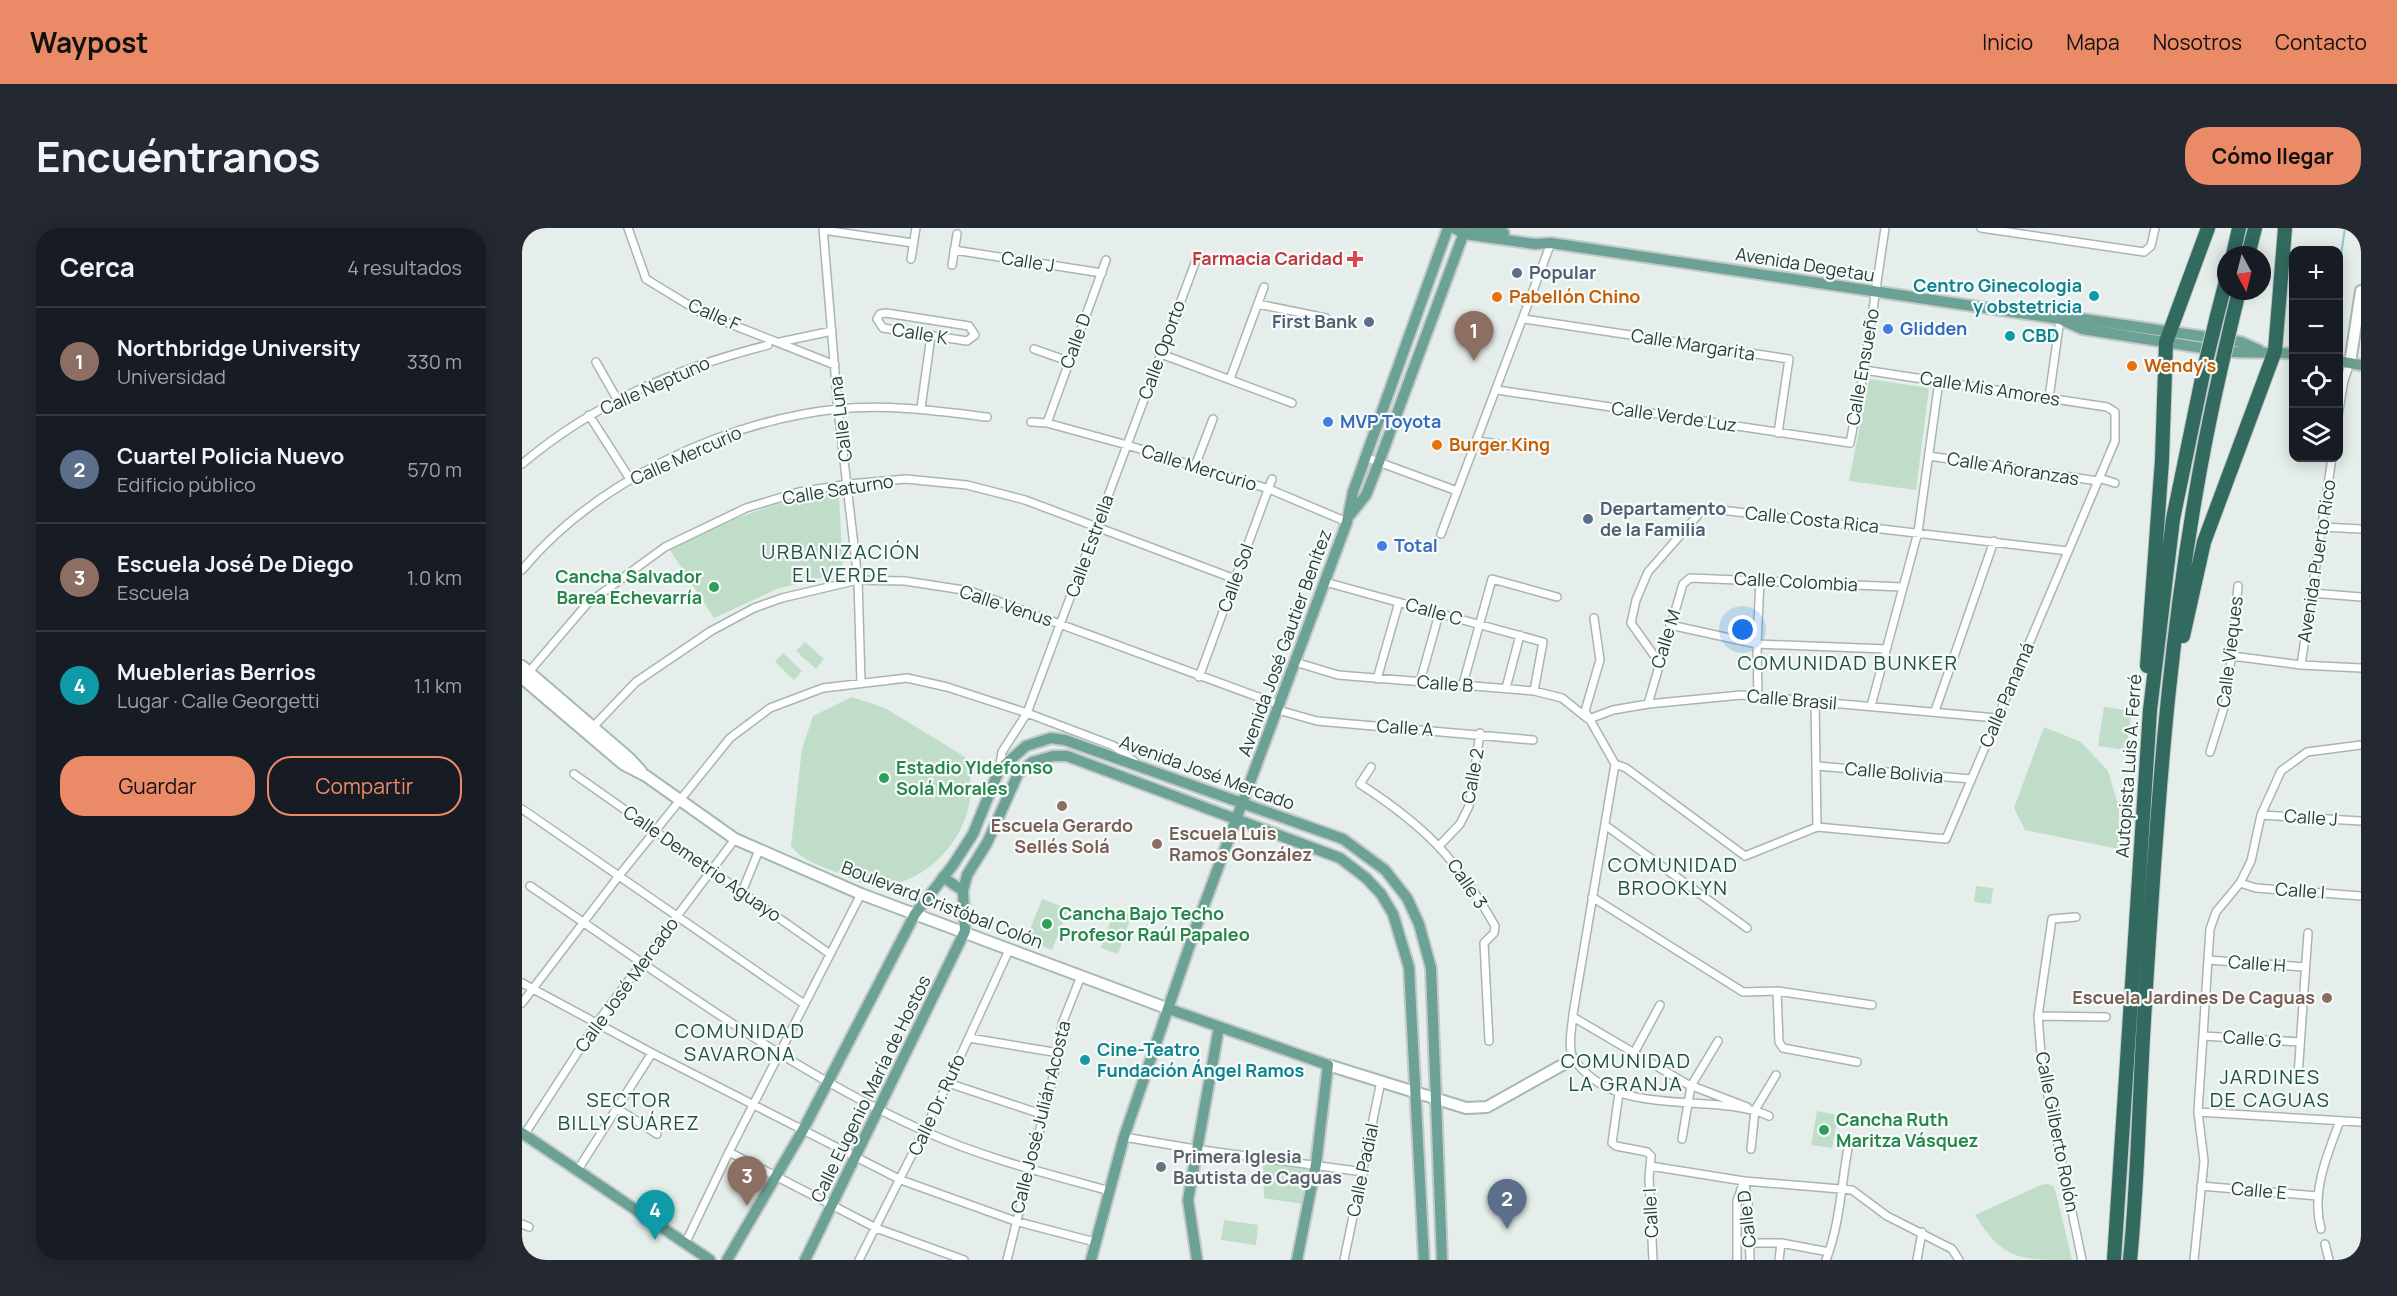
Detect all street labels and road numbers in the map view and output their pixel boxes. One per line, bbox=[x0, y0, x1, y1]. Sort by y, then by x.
street label: Avenida Degetau bbox=[1734, 241, 1876, 287]
street label: Calle J bbox=[1000, 245, 1057, 277]
street label: Calle F bbox=[685, 292, 744, 336]
street label: Calle Oporto bbox=[1132, 297, 1190, 402]
street label: Calle Ensueño bbox=[1840, 306, 1884, 427]
street label: Calle D bbox=[1054, 310, 1096, 372]
street label: Calle K bbox=[891, 317, 950, 349]
street label: Calle Margarita bbox=[1629, 322, 1757, 366]
street label: Calle Neptuno bbox=[596, 350, 713, 420]
street label: Calle Mis Amores bbox=[1918, 365, 2062, 411]
street label: Calle Luna bbox=[823, 375, 857, 463]
street label: Calle Verde Luz bbox=[1610, 395, 1738, 437]
street label: Calle Mercurio bbox=[626, 420, 745, 490]
street label: Calle Mercurio bbox=[1139, 438, 1260, 496]
street label: Calle Añoranzas bbox=[1945, 446, 2081, 490]
street label: Calle Saturno bbox=[781, 468, 895, 510]
street label: Avenida Puerto Rico bbox=[2291, 478, 2341, 644]
street label: Calle Estrella bbox=[1059, 491, 1119, 600]
street label: Calle Costa Rica bbox=[1744, 500, 1880, 538]
street label: Avenida José Gautier Benítez bbox=[1232, 526, 1336, 759]
street label: Calle Sol bbox=[1212, 540, 1259, 615]
street label: Calle Colombia bbox=[1734, 566, 1859, 596]
street label: Calle Venus bbox=[957, 579, 1056, 631]
street label: Calle C bbox=[1403, 591, 1466, 631]
street label: Calle Vieques bbox=[2210, 595, 2248, 709]
street label: Calle M bbox=[1645, 606, 1685, 671]
street label: Calle Panamá bbox=[1973, 638, 2039, 751]
street label: Calle B bbox=[1416, 669, 1474, 697]
street label: Autopista Luis A. Ferré bbox=[2110, 673, 2146, 859]
street label: Calle Brasil bbox=[1746, 683, 1838, 715]
street label: Calle A bbox=[1376, 713, 1435, 741]
street label: Avenida José Mercado bbox=[1117, 729, 1298, 815]
street label: Calle 2 bbox=[1455, 746, 1489, 805]
street label: Calle Bolivia bbox=[1844, 756, 1944, 788]
street label: Calle Demetrio Aguayo bbox=[619, 800, 786, 927]
street label: Calle J bbox=[2283, 803, 2339, 831]
street label: Calle 3 bbox=[1442, 854, 1493, 913]
street label: Boulevard Cristóbal Colón bbox=[838, 855, 1047, 954]
street label: Calle I bbox=[2274, 876, 2326, 904]
street label: Calle José Mercado bbox=[569, 912, 683, 1057]
street label: Calle H bbox=[2227, 949, 2287, 977]
street label: Calle Eugenio María de Hostos bbox=[805, 971, 936, 1206]
street label: Calle José Julián Acosta bbox=[1004, 1018, 1076, 1216]
street label: Calle G bbox=[2222, 1024, 2282, 1052]
street label: Calle Dr. Rufo bbox=[902, 1050, 970, 1159]
street label: Calle Gilberto Rolón bbox=[2031, 1050, 2085, 1214]
street label: Calle Padial bbox=[1340, 1121, 1384, 1219]
street label: Calle E bbox=[2230, 1176, 2288, 1204]
street label: Calle I bbox=[1637, 1188, 1663, 1238]
street label: Calle D bbox=[1731, 1189, 1761, 1249]

